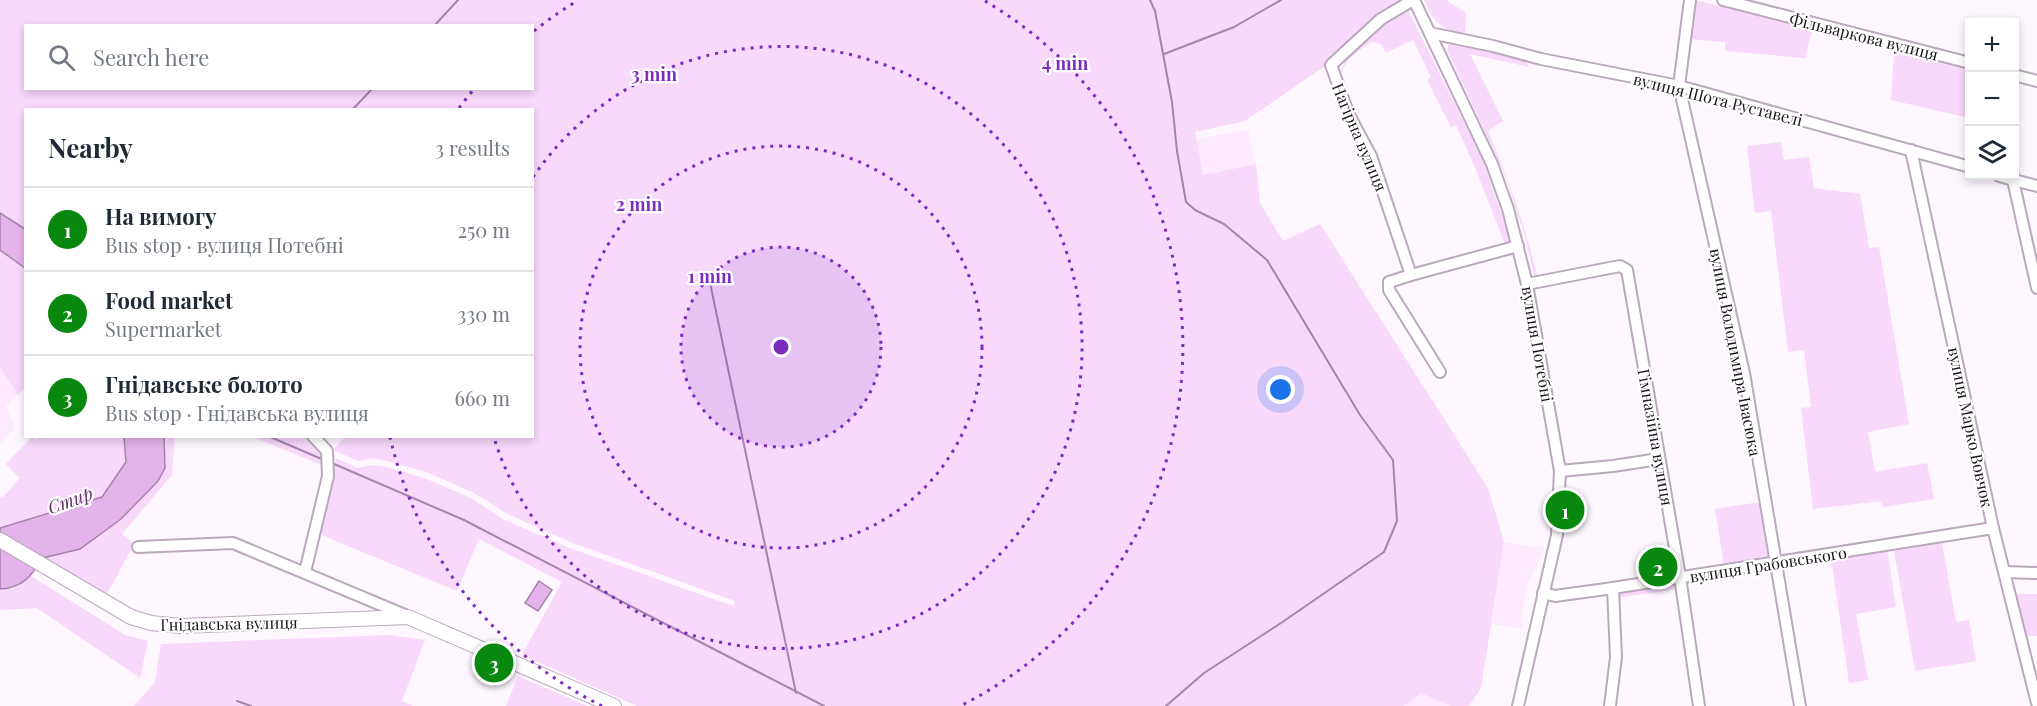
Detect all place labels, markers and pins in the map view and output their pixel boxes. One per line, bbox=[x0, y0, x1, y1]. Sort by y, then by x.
centre of rings bbox=[771, 337, 791, 357]
pin: 1 bbox=[1546, 488, 1584, 532]
pin: 2 bbox=[1638, 544, 1678, 590]
pin: 3 bbox=[474, 640, 514, 686]

